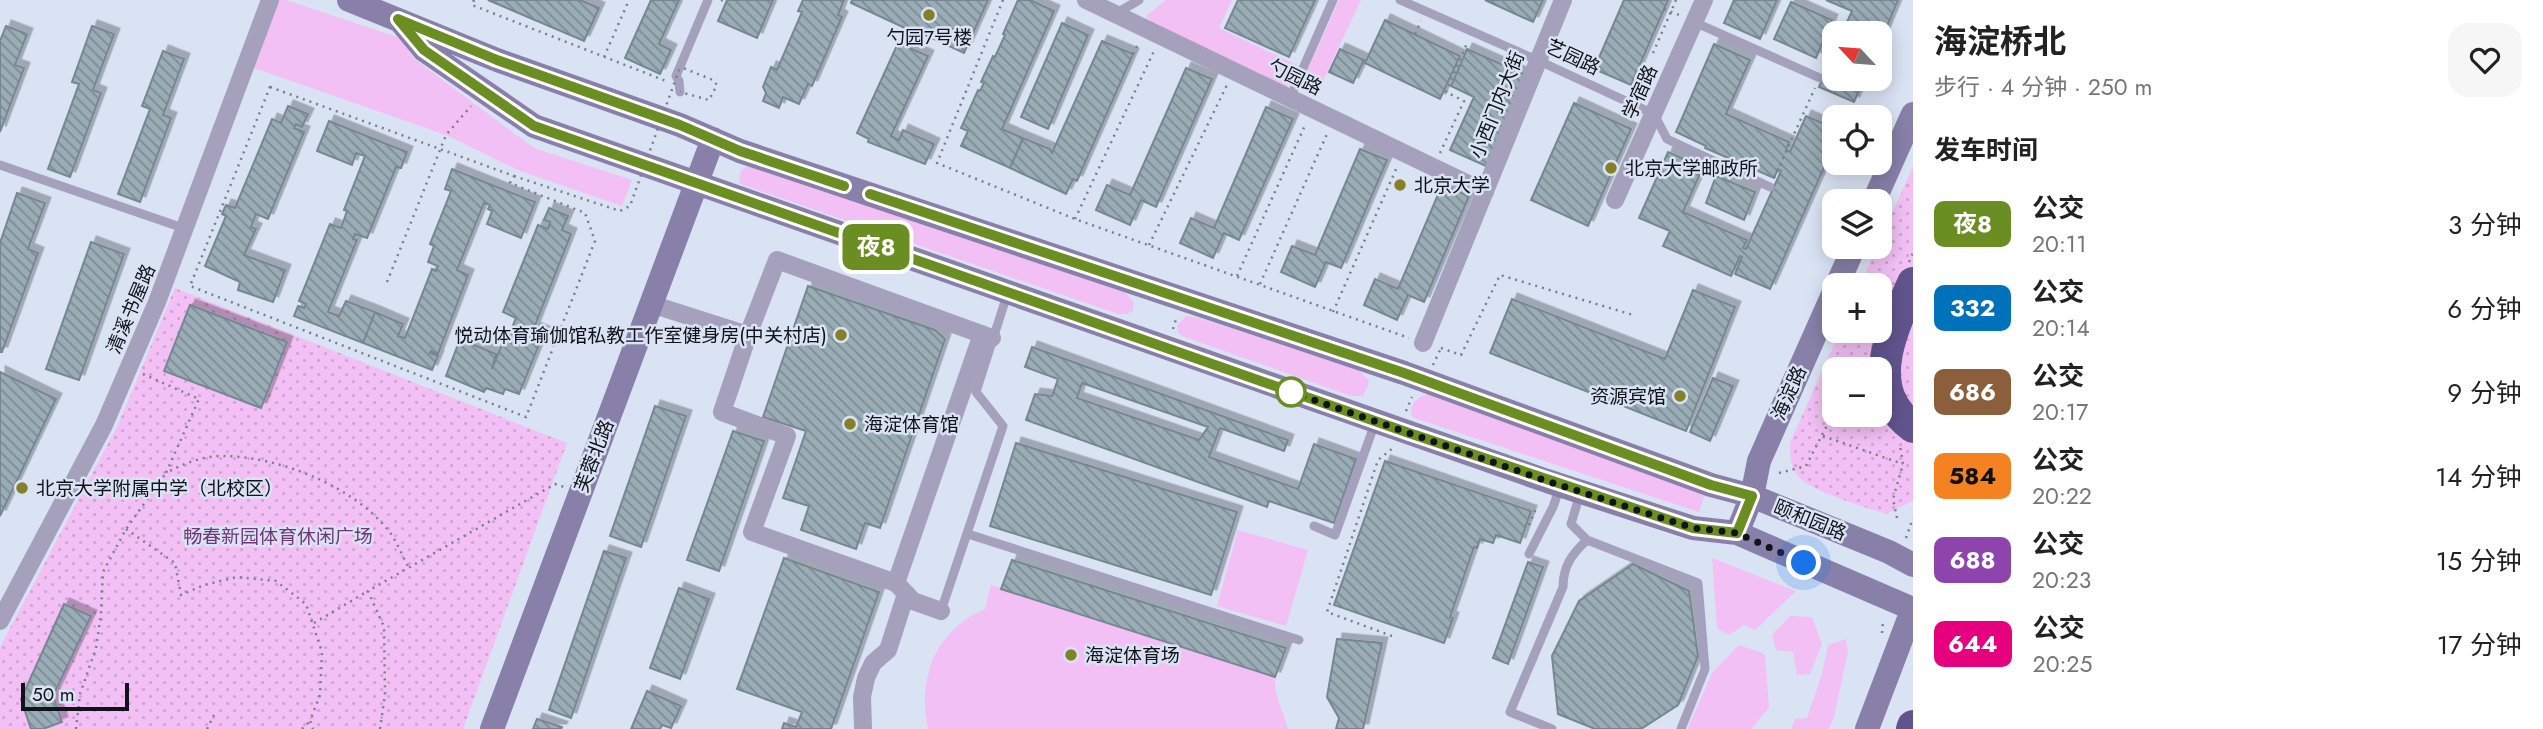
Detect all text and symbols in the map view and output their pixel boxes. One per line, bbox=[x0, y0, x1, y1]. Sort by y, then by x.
marker: 勺园7号楼 bbox=[921, 7, 937, 23]
text: 海淀桥北 bbox=[1934, 18, 2066, 65]
north arrow bbox=[1822, 21, 1892, 91]
map controls bbox=[1822, 21, 1892, 427]
button: heart bbox=[2448, 23, 2522, 97]
place label: 勺园7号楼 bbox=[886, 24, 972, 51]
street label: 艺园路 bbox=[1541, 33, 1605, 81]
street label: 小西门内大街 bbox=[1463, 47, 1531, 163]
street label: 勺园路 bbox=[1263, 52, 1327, 102]
street label: 学宿路 bbox=[1616, 60, 1664, 124]
text: 步行 · 4 分钟 · 250 m bbox=[1934, 70, 2152, 104]
button: locate bbox=[1822, 105, 1892, 175]
text: 发车时间 bbox=[1934, 131, 2038, 169]
place label: 北京大学邮政所 bbox=[1625, 155, 1758, 182]
marker: 北京大学邮政所 bbox=[1603, 160, 1619, 176]
place label: 北京大学 bbox=[1414, 172, 1490, 199]
marker: 北京大学 bbox=[1392, 177, 1408, 193]
button: layers bbox=[1822, 189, 1892, 259]
text: 公交 bbox=[2032, 189, 2084, 227]
text: 夜8 bbox=[1953, 206, 1992, 241]
text: 3 分钟 bbox=[2448, 206, 2522, 244]
line badge: 夜8 bbox=[844, 224, 908, 270]
text: 20:11 bbox=[2032, 227, 2087, 261]
text: 夜8 bbox=[856, 229, 896, 264]
street label: 清溪书屋路 bbox=[100, 260, 162, 358]
button: + bbox=[1822, 273, 1892, 343]
text: 公交 bbox=[2032, 273, 2084, 311]
text: 332 bbox=[1950, 290, 1995, 325]
text: 6 分钟 bbox=[2447, 290, 2522, 328]
text: 20:14 bbox=[2032, 311, 2090, 345]
place label: 悦动体育瑜伽馆私教工作室健身房(中关村店) bbox=[454, 322, 827, 349]
marker: 悦动体育瑜伽馆私教工作室健身房(中关村店) bbox=[833, 327, 849, 343]
button: − bbox=[1822, 357, 1892, 427]
text: 公交 bbox=[2032, 357, 2084, 395]
street label: 海淀路 bbox=[1765, 361, 1813, 425]
text: 686 bbox=[1949, 374, 1996, 409]
text: 9 分钟 bbox=[2447, 374, 2522, 412]
unlabelled marker bbox=[1276, 377, 1306, 407]
place label: 资源宾馆 bbox=[1590, 383, 1666, 410]
marker: 资源宾馆 bbox=[1672, 388, 1688, 404]
text: 20:17 bbox=[2032, 395, 2088, 429]
place label: 海淀体育馆 bbox=[864, 411, 959, 438]
street label: 芙蓉北路 bbox=[568, 416, 620, 496]
marker: 海淀体育馆 bbox=[842, 416, 858, 432]
text: 公交 bbox=[2032, 441, 2084, 479]
text: 584 bbox=[1949, 458, 1996, 493]
text: 14 分钟 bbox=[2435, 458, 2522, 496]
place label: 北京大学附属中学（北校区） bbox=[36, 475, 283, 502]
text: 20:22 bbox=[2032, 479, 2092, 513]
marker: 北京大学附属中学（北校区） bbox=[14, 480, 30, 496]
street label: 颐和园路 bbox=[1770, 493, 1850, 547]
park label: 畅春新园体育休闲广场 bbox=[183, 523, 373, 550]
text: 公交 bbox=[2032, 525, 2084, 563]
text: 688 bbox=[1949, 542, 1996, 577]
text: 15 分钟 bbox=[2436, 542, 2522, 580]
your location bbox=[1786, 545, 1821, 580]
text: 20:23 bbox=[2032, 563, 2091, 597]
text: 公交 bbox=[2033, 609, 2085, 647]
text: 644 bbox=[1948, 626, 1998, 661]
text: 17 分钟 bbox=[2437, 626, 2522, 664]
place label: 海淀体育场 bbox=[1085, 642, 1180, 669]
marker: 海淀体育场 bbox=[1063, 647, 1079, 663]
text: 20:25 bbox=[2033, 647, 2092, 681]
scale bar bbox=[21, 680, 130, 712]
text: 50 m bbox=[32, 681, 75, 708]

